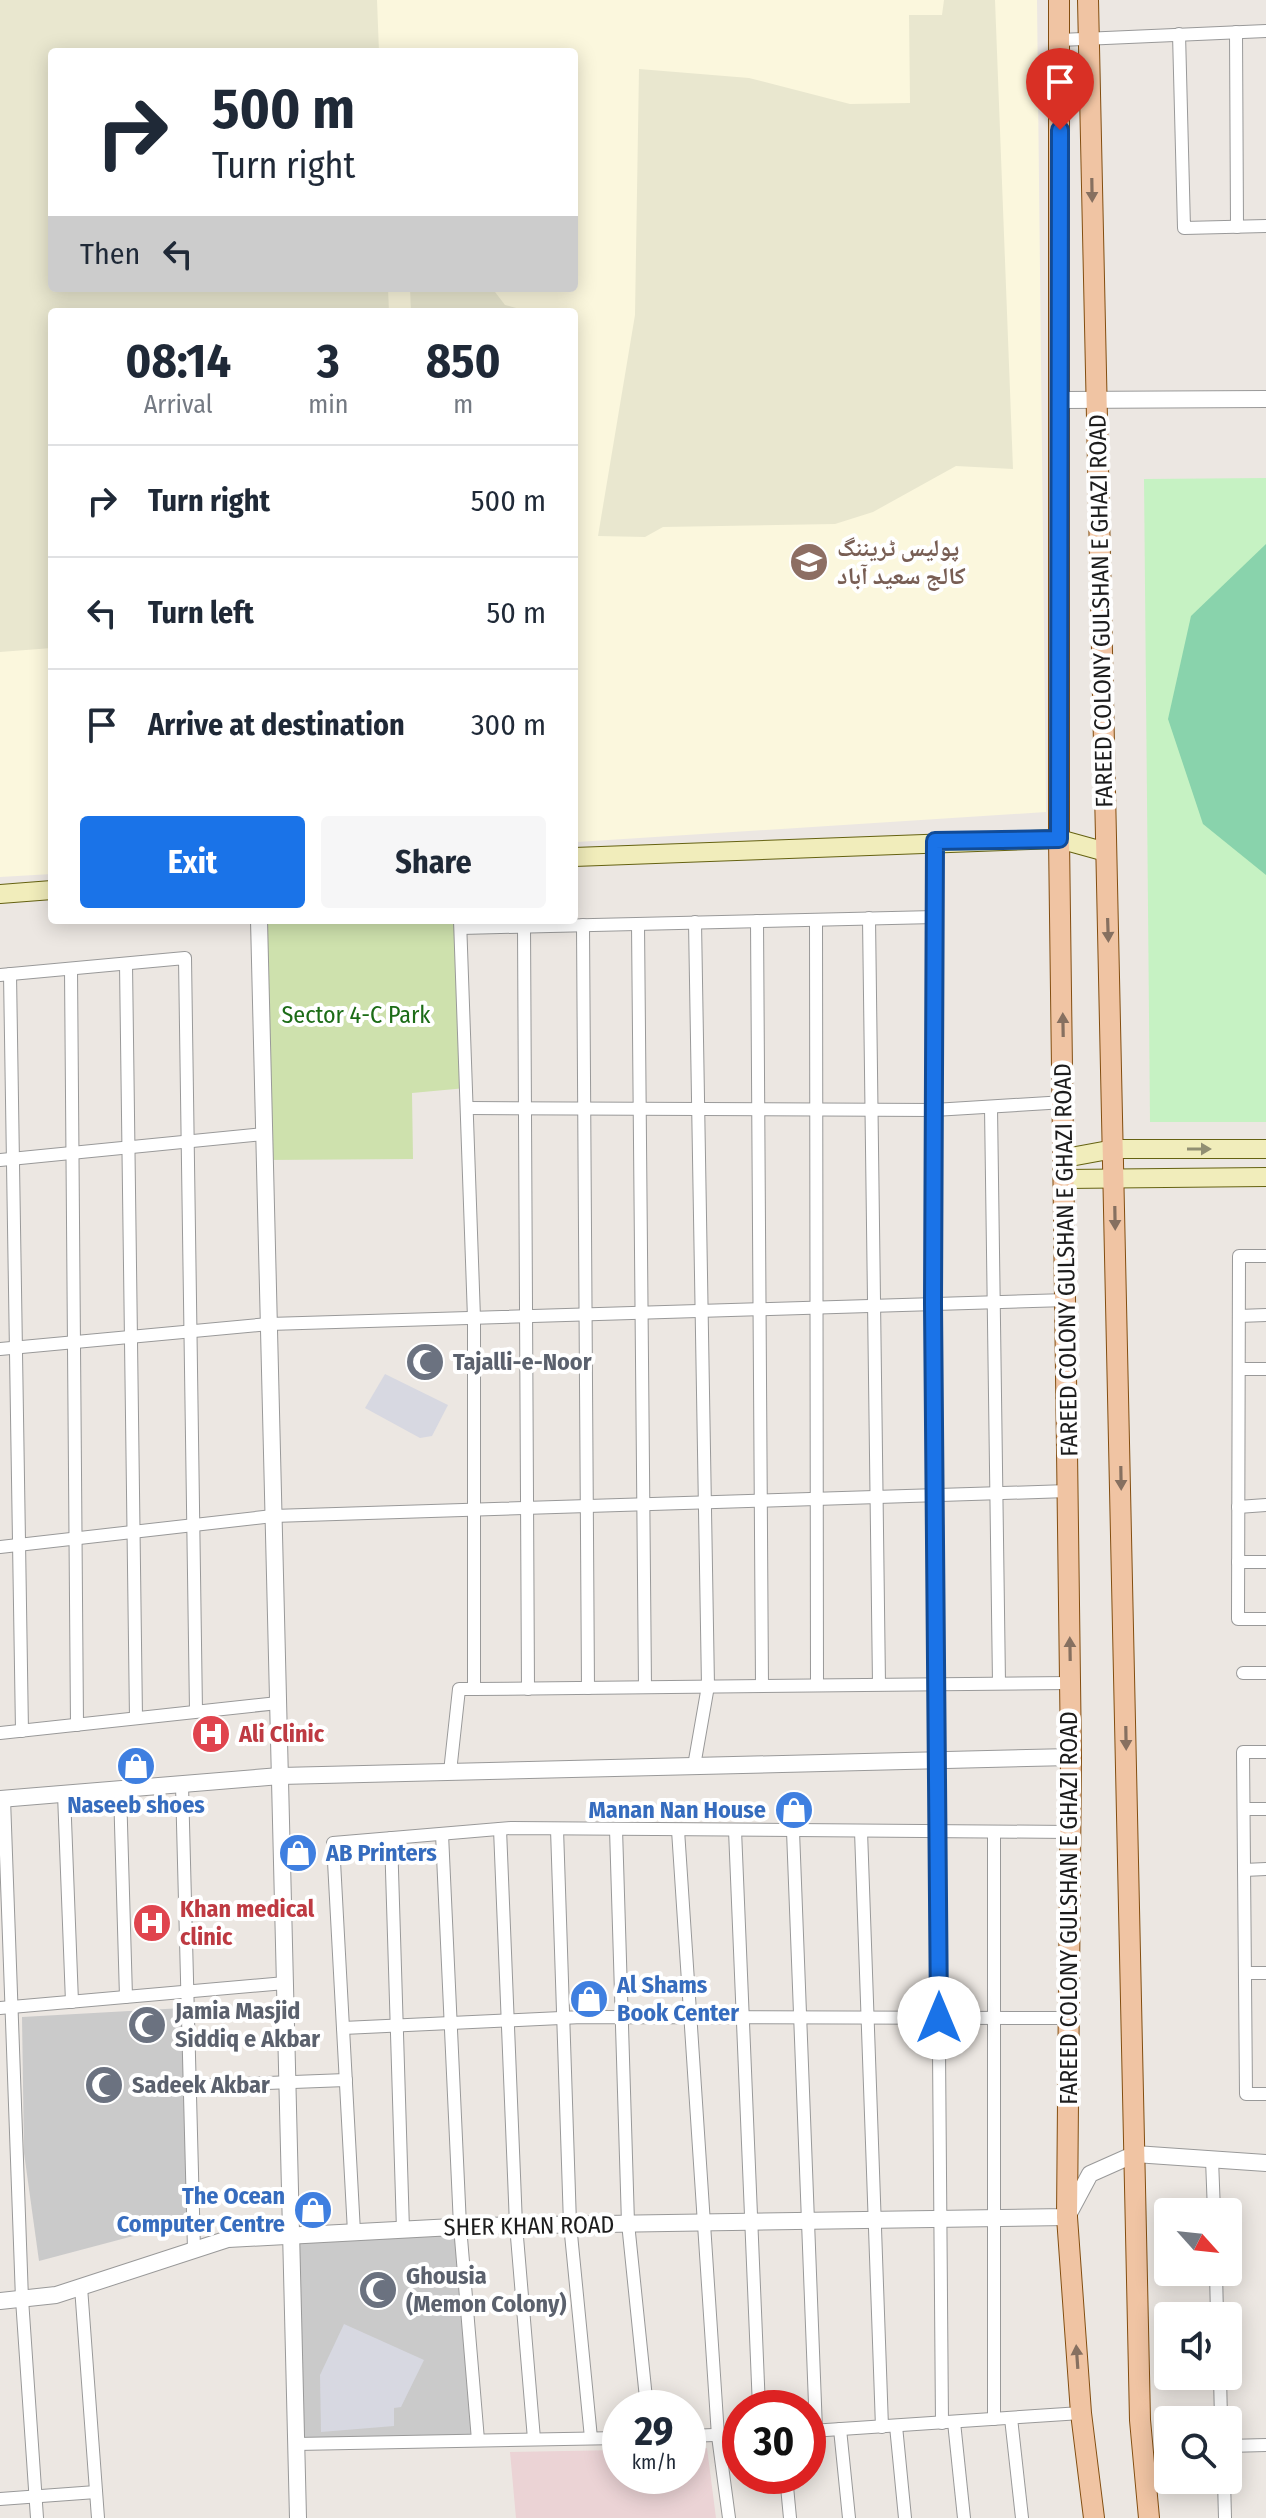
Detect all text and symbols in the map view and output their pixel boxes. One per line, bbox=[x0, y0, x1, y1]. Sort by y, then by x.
pin bbox=[1026, 48, 1094, 130]
icon: arrive bbox=[1038, 60, 1082, 104]
text: 500 m bbox=[212, 76, 355, 143]
icon: right bbox=[80, 80, 184, 184]
text: Turn right bbox=[212, 144, 355, 188]
one-way arrow bbox=[1086, 178, 1098, 203]
icon: left bbox=[156, 232, 200, 276]
text: Then bbox=[80, 236, 140, 272]
text: 08:14 bbox=[125, 332, 231, 390]
text: 3 bbox=[317, 332, 340, 390]
text: 850 bbox=[426, 332, 501, 390]
text: Arrival bbox=[144, 389, 213, 420]
text: min bbox=[308, 389, 348, 420]
text: m bbox=[453, 389, 473, 420]
street label: FAREED COLONY GULSHAN E GHAZI ROAD bbox=[1084, 414, 1118, 808]
icon: right bbox=[80, 479, 124, 523]
text: Turn right bbox=[148, 483, 270, 519]
text: 500 m bbox=[471, 483, 546, 519]
place label: پولیس ٹریننگ کالج سعید آباد bbox=[837, 534, 966, 591]
school or university icon: پولیس ٹریننگ کالج سعید آباد bbox=[788, 541, 830, 583]
icon: left bbox=[80, 591, 124, 635]
text: Turn left bbox=[148, 595, 254, 631]
text: 50 m bbox=[486, 595, 546, 631]
icon: arrive bbox=[80, 703, 124, 747]
text: Arrive at destination bbox=[148, 707, 405, 743]
text: 300 m bbox=[471, 707, 546, 743]
button: Exit bbox=[80, 816, 305, 908]
button: Share bbox=[321, 816, 546, 908]
one-way arrow bbox=[1102, 918, 1114, 943]
park label: Sector 4-C Park bbox=[281, 1001, 431, 1029]
one-way arrow bbox=[1057, 1012, 1069, 1037]
street label: FAREED COLONY GULSHAN E GHAZI ROAD bbox=[1049, 1063, 1083, 1457]
one-way arrow bbox=[1187, 1143, 1212, 1155]
one-way arrow bbox=[1109, 1206, 1122, 1231]
mosque icon: Tajalli-e-Noor bbox=[404, 1341, 446, 1383]
place label: Tajalli-e-Noor bbox=[453, 1348, 592, 1376]
one-way arrow bbox=[1114, 1466, 1127, 1491]
one-way arrow bbox=[1064, 1636, 1076, 1661]
street label: FAREED COLONY GULSHAN E GHAZI ROAD bbox=[1055, 1711, 1083, 2105]
hospital icon: Ali Clinic bbox=[190, 1713, 232, 1755]
place label: Ali Clinic bbox=[238, 1720, 325, 1748]
one-way arrow bbox=[1120, 1726, 1132, 1751]
shop icon: Naseeb shoes bbox=[115, 1745, 157, 1787]
shop icon: Manan Nan House bbox=[773, 1789, 815, 1831]
place label: Naseeb shoes bbox=[67, 1791, 205, 1819]
place label: Manan Nan House bbox=[588, 1796, 766, 1824]
shop icon: AB Printers bbox=[277, 1832, 319, 1874]
place label: AB Printers bbox=[325, 1839, 437, 1867]
place label: Khan medical clinic bbox=[180, 1895, 315, 1951]
hospital icon: Khan medical clinic bbox=[131, 1902, 173, 1944]
place label: Al Shams Book Center bbox=[616, 1971, 739, 2027]
position arrow bbox=[897, 1976, 981, 2060]
shop icon: Al Shams Book Center bbox=[568, 1978, 610, 2020]
place label: Jamia Masjid Siddiq e Akbar bbox=[174, 1997, 320, 2053]
mosque icon: Jamia Masjid Siddiq e Akbar bbox=[126, 2004, 168, 2046]
mosque icon: Sadeek Akbar bbox=[83, 2064, 125, 2106]
place label: Sadeek Akbar bbox=[132, 2071, 270, 2099]
place label: The Ocean Computer Centre bbox=[117, 2182, 285, 2238]
shop icon: The Ocean Computer Centre bbox=[292, 2189, 334, 2231]
north arrow bbox=[1154, 2198, 1242, 2286]
map controls bbox=[1154, 2198, 1242, 2494]
street label: SHER KHAN ROAD bbox=[443, 2211, 615, 2241]
place label: Ghousia (Memon Colony) bbox=[406, 2262, 567, 2318]
mosque icon: Ghousia (Memon Colony) bbox=[357, 2269, 399, 2311]
button: sound bbox=[1154, 2302, 1242, 2390]
one-way arrow bbox=[1070, 2344, 1083, 2369]
speed limit sign: 30 bbox=[722, 2390, 826, 2494]
button: search bbox=[1154, 2406, 1242, 2494]
text: 29 bbox=[634, 2408, 673, 2456]
text: km/h bbox=[632, 2450, 676, 2474]

